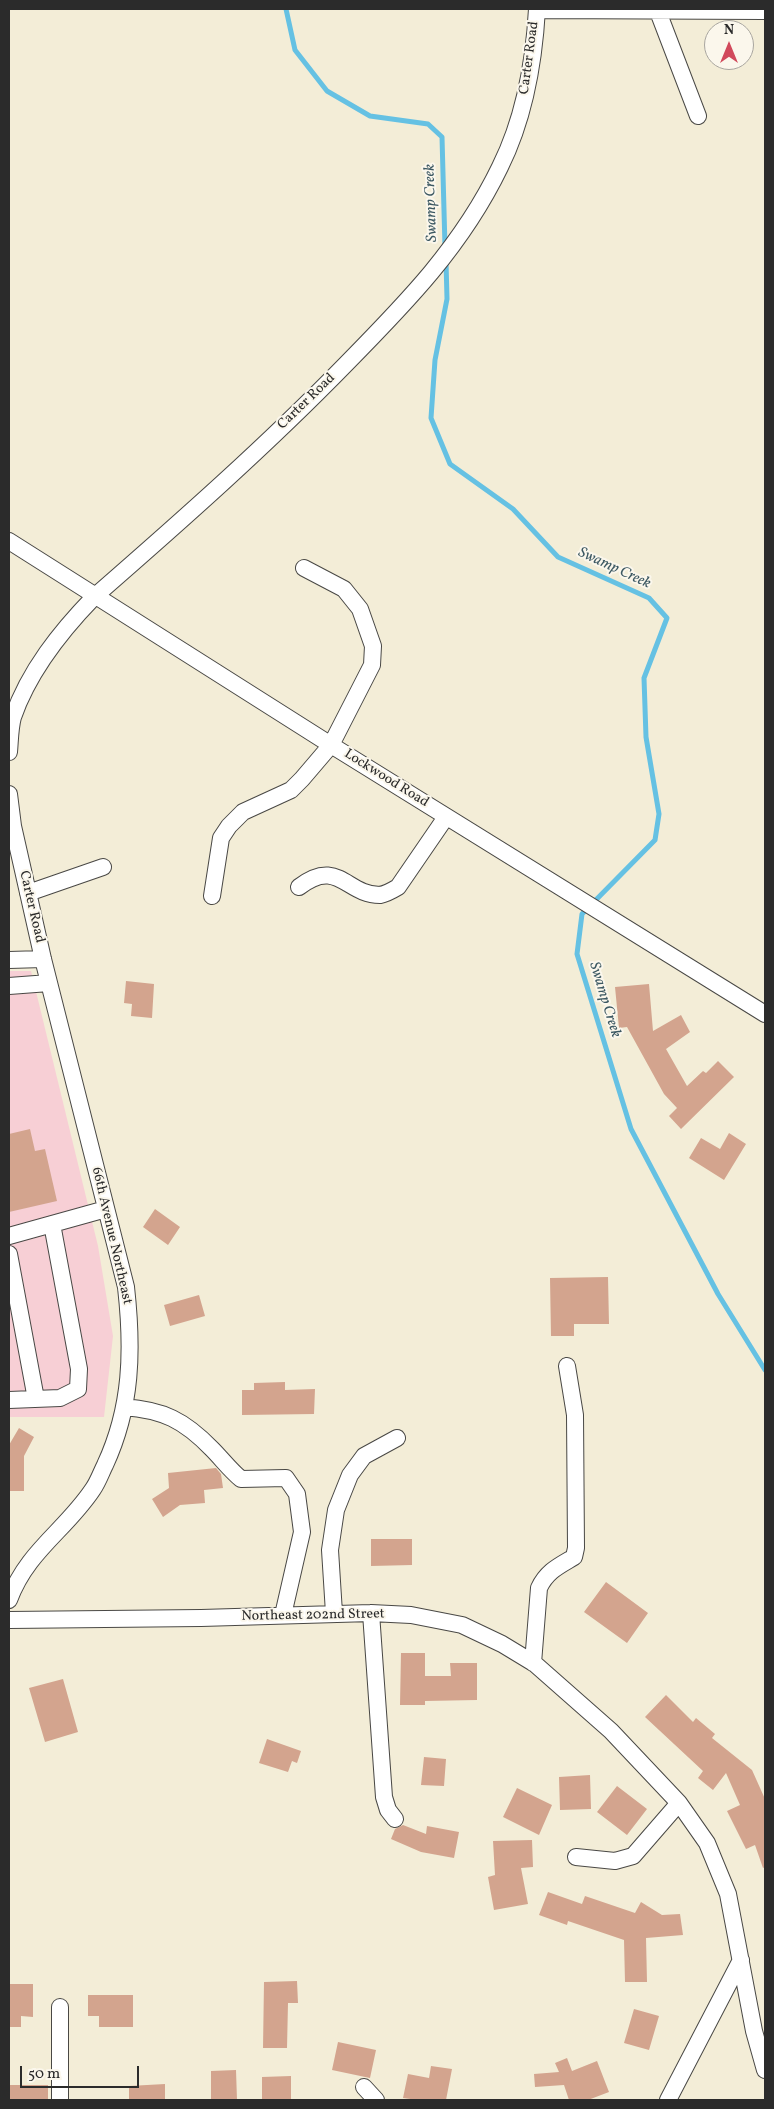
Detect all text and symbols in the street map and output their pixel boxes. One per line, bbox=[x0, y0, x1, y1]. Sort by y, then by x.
street label: Carter Road bbox=[517, 20, 543, 96]
north arrow bbox=[704, 20, 754, 70]
text: N bbox=[724, 21, 734, 40]
water label: Swamp Creek bbox=[422, 164, 442, 242]
street label: Carter Road bbox=[275, 370, 339, 434]
water label: Swamp Creek bbox=[575, 544, 653, 594]
street label: Lockwood Road bbox=[341, 746, 431, 812]
street label: Carter Road bbox=[15, 869, 47, 945]
water label: Swamp Creek bbox=[584, 960, 624, 1040]
street label: 66th Avenue Northeast bbox=[87, 1166, 135, 1306]
street label: Northeast 202nd Street bbox=[241, 1606, 385, 1626]
scale bar bbox=[22, 2056, 141, 2088]
text: 50 m bbox=[28, 2064, 60, 2085]

